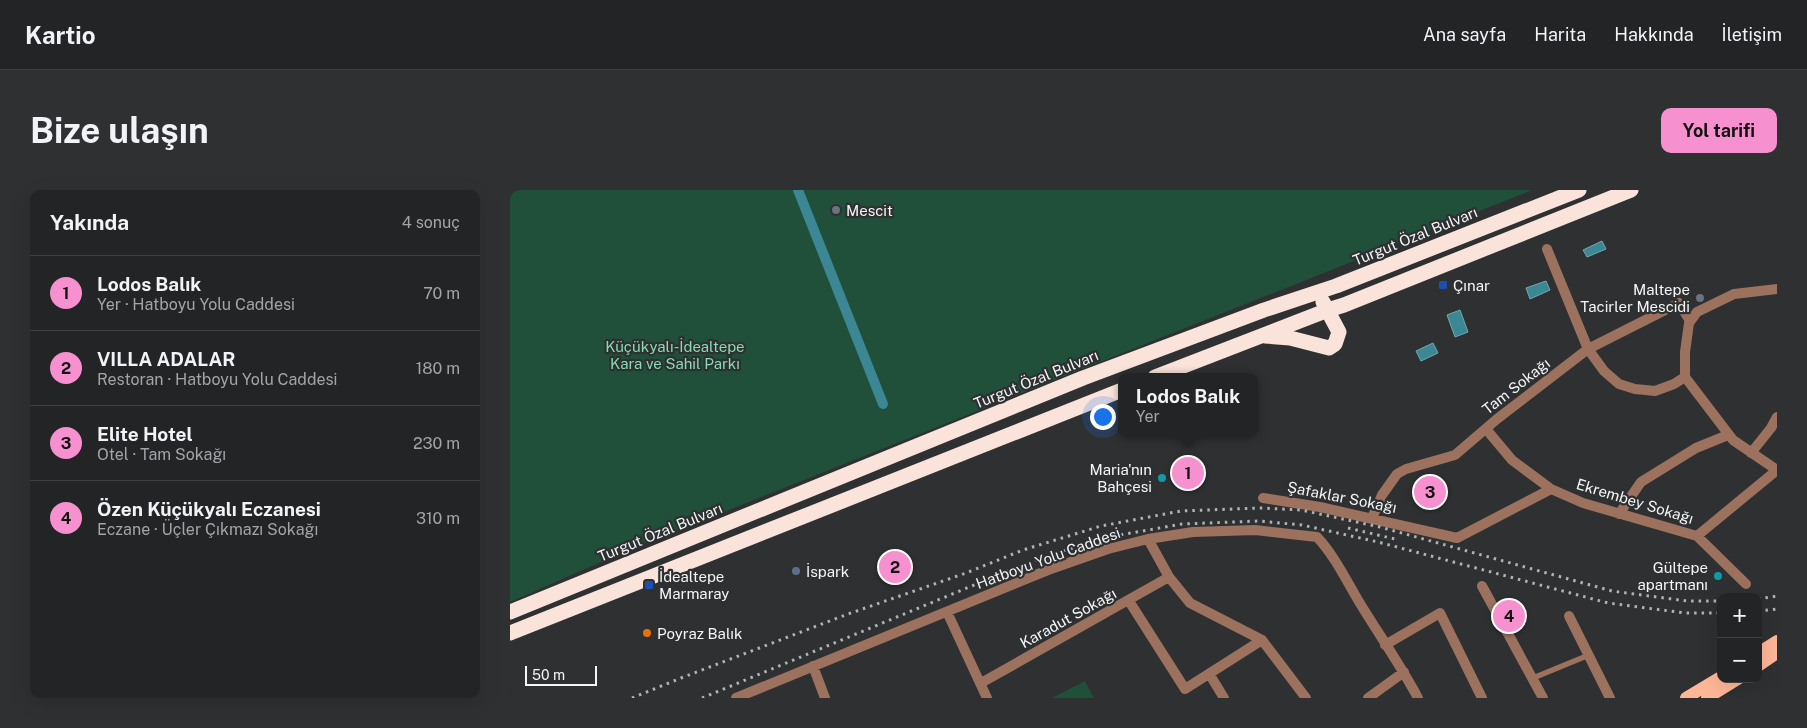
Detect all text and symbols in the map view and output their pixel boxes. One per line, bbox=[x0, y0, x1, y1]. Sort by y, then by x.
text: Kartio bbox=[25, 21, 95, 49]
text: Ana sayfa bbox=[1423, 24, 1506, 45]
text: Harita bbox=[1534, 24, 1586, 45]
text: Hakkında bbox=[1614, 24, 1694, 45]
text: İletişim bbox=[1722, 24, 1782, 45]
button: Yol tarifi bbox=[1661, 108, 1777, 153]
text: Bize ulaşın bbox=[30, 110, 209, 151]
place label: Mescit bbox=[846, 202, 893, 219]
street label: Turgut Özal Bulvarı bbox=[1350, 202, 1480, 269]
marker: Mescit bbox=[830, 204, 842, 216]
text: Yakında bbox=[50, 210, 129, 235]
text: 4 sonuç bbox=[402, 213, 460, 232]
text: Lodos Balık bbox=[97, 273, 201, 295]
place label: Çınar bbox=[1453, 277, 1490, 294]
marker: Çınar bbox=[1437, 279, 1449, 291]
place label: Maltepe Tacirler Mescidi bbox=[1580, 281, 1690, 315]
text: 1 bbox=[63, 284, 69, 303]
text: 70 m bbox=[423, 284, 460, 303]
marker: Maltepe Tacirler Mescidi bbox=[1694, 292, 1706, 304]
text: Yer · Hatboyu Yolu Caddesi bbox=[97, 295, 295, 314]
park label: Küçükyalı-İdealtepe Kara ve Sahil Parkı bbox=[605, 337, 745, 372]
street label: Turgut Özal Bulvarı bbox=[971, 345, 1101, 412]
text: VILLA ADALAR bbox=[97, 348, 236, 370]
street label: Tam Sokağı bbox=[1479, 354, 1553, 418]
text: 2 bbox=[61, 359, 71, 378]
text: 180 m bbox=[416, 359, 460, 378]
text: Restoran · Hatboyu Yolu Caddesi bbox=[97, 370, 337, 389]
popup bbox=[1118, 373, 1258, 438]
text: Lodos Balık bbox=[1136, 385, 1240, 407]
your location bbox=[1090, 404, 1116, 430]
text: Yer bbox=[1136, 407, 1160, 426]
text: Elite Hotel bbox=[97, 423, 193, 445]
text: 3 bbox=[61, 434, 71, 453]
text: 230 m bbox=[413, 434, 460, 453]
text: Otel · Tam Sokağı bbox=[97, 445, 226, 464]
pin: 1 bbox=[1172, 454, 1204, 492]
place label: Maria'nın Bahçesi bbox=[1089, 461, 1152, 495]
marker: Maria'nın Bahçesi bbox=[1156, 472, 1168, 484]
pin: 3 bbox=[1414, 473, 1446, 511]
street label: Ekrembey Sokağı bbox=[1574, 475, 1696, 527]
street label: Şafaklar Sokağı bbox=[1286, 478, 1398, 516]
text: Özen Küçükyalı Eczanesi bbox=[97, 498, 321, 520]
street label: Turgut Özal Bulvarı bbox=[595, 498, 725, 565]
text: 4 bbox=[61, 509, 71, 528]
text: 310 m bbox=[416, 509, 460, 528]
text: Eczane · Üçler Çıkmazı Sokağı bbox=[97, 520, 318, 539]
street label: Hatboyu Yolu Caddesi bbox=[974, 524, 1122, 592]
pin: 2 bbox=[879, 548, 911, 586]
place label: Gültepe apartmanı bbox=[1638, 559, 1708, 593]
place label: İspark bbox=[806, 562, 849, 580]
marker: İspark bbox=[790, 565, 802, 577]
place label: İdealtepe Marmaray bbox=[659, 567, 729, 602]
marker: Gültepe apartmanı bbox=[1712, 570, 1724, 582]
marker: İdealtepe Marmaray bbox=[643, 579, 655, 591]
street label: Karadut Sokağı bbox=[1017, 585, 1119, 651]
map controls bbox=[1717, 593, 1762, 683]
button: + bbox=[1717, 593, 1762, 638]
pin: 4 bbox=[1493, 597, 1525, 635]
place label: Poyraz Balık bbox=[657, 625, 743, 642]
marker: Poyraz Balık bbox=[641, 627, 653, 639]
button: − bbox=[1717, 638, 1762, 683]
scale bar bbox=[525, 663, 598, 686]
text: 50 m bbox=[532, 667, 565, 683]

